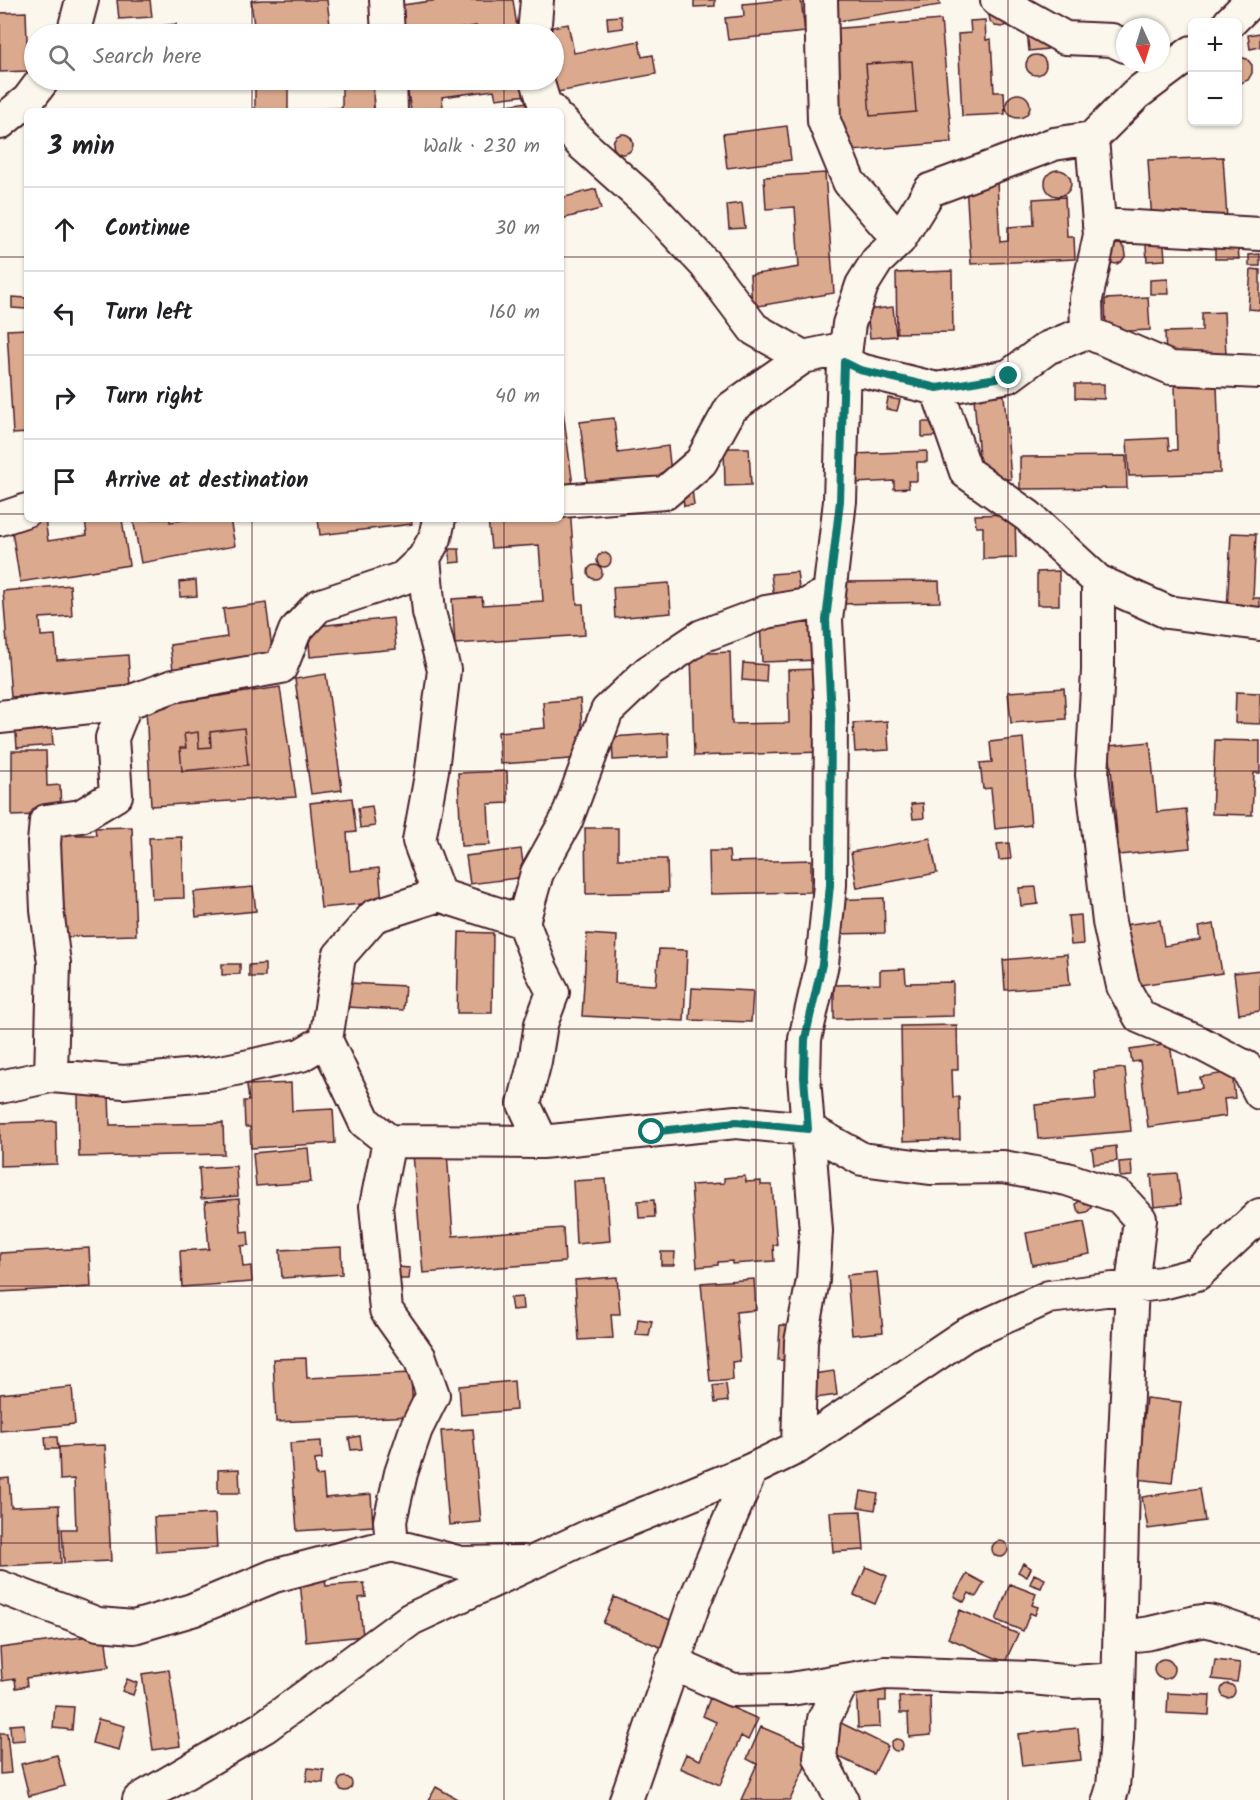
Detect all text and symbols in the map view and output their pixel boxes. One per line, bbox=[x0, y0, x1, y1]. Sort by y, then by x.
north arrow bbox=[1116, 18, 1170, 72]
map controls bbox=[1188, 18, 1242, 126]
button: + bbox=[1188, 18, 1242, 72]
search box bbox=[24, 24, 564, 90]
text: Search here bbox=[93, 40, 201, 75]
icon: search bbox=[45, 41, 78, 74]
button: − bbox=[1188, 72, 1242, 126]
text: 3 min bbox=[48, 126, 115, 168]
text: Walk · 230 m bbox=[423, 131, 540, 163]
text: Continue bbox=[105, 212, 190, 247]
icon: ahead bbox=[48, 213, 81, 246]
text: 30 m bbox=[495, 213, 540, 245]
text: Turn left bbox=[105, 296, 192, 331]
icon: left bbox=[48, 297, 81, 330]
text: 160 m bbox=[489, 297, 540, 329]
route end bbox=[995, 362, 1021, 388]
text: Turn right bbox=[105, 380, 203, 415]
icon: right bbox=[48, 381, 81, 414]
text: 40 m bbox=[495, 381, 540, 413]
text: Arrive at destination bbox=[105, 464, 308, 499]
icon: arrive bbox=[48, 465, 81, 498]
route start bbox=[638, 1118, 664, 1144]

